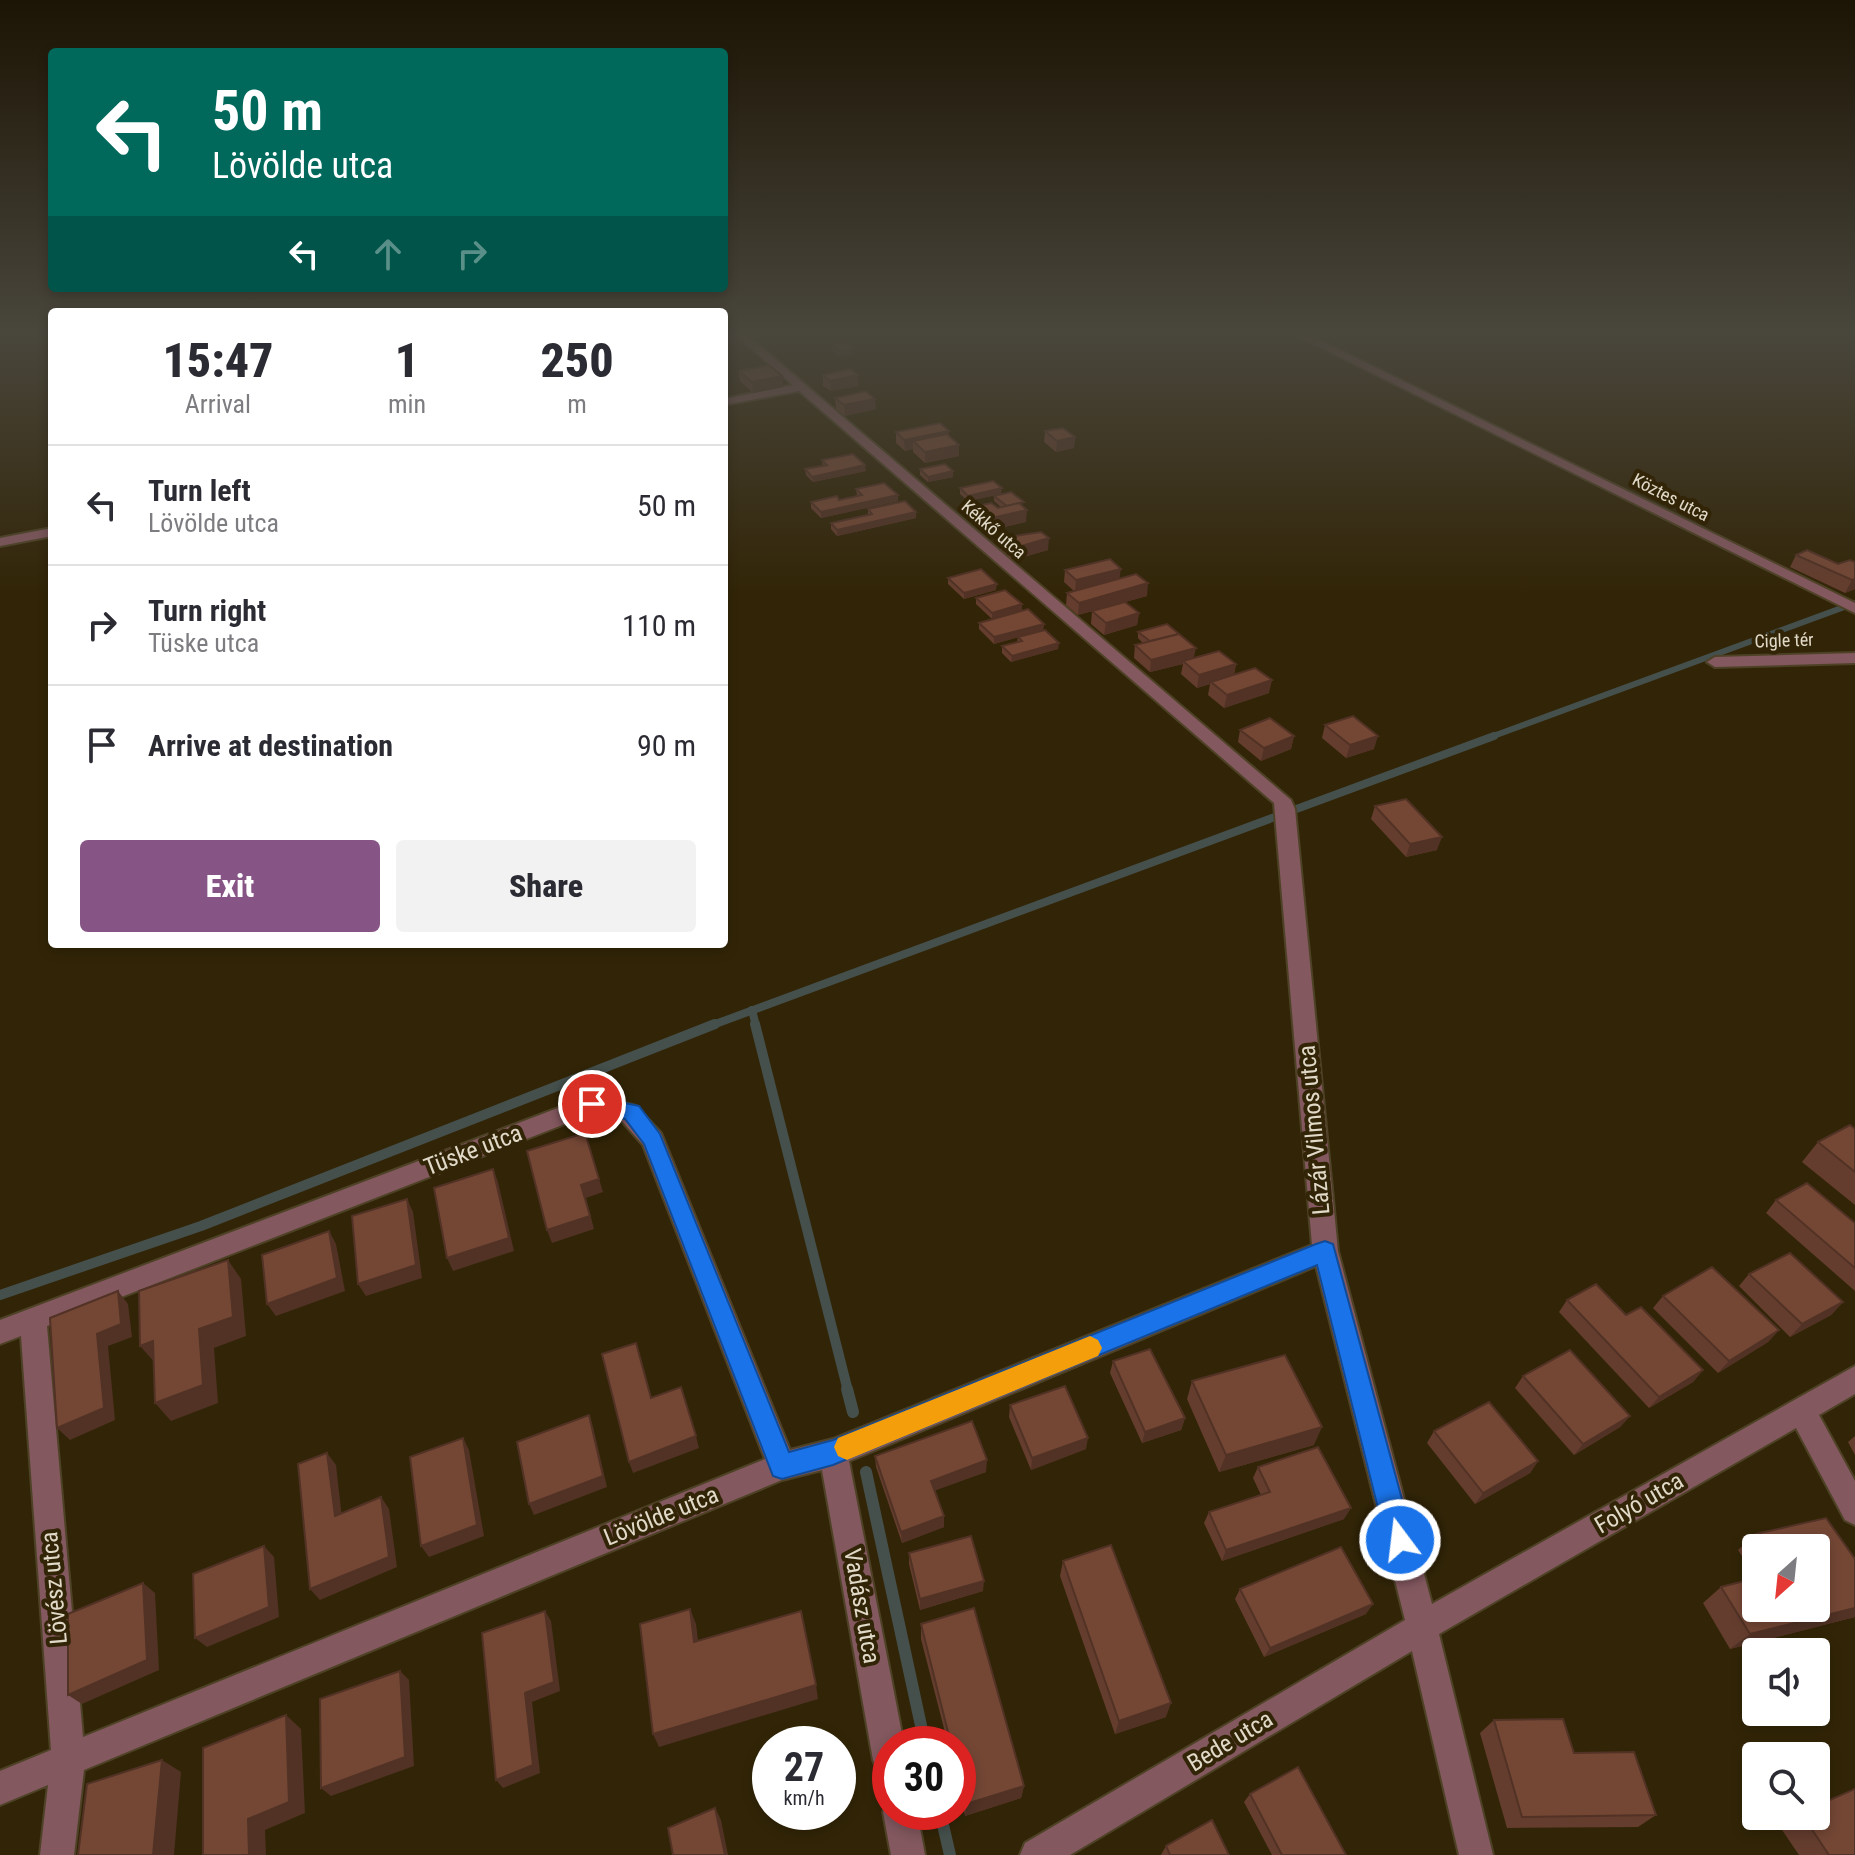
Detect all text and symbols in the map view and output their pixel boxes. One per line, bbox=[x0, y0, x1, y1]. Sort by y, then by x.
text: 50 m bbox=[212, 78, 323, 144]
icon: left bbox=[80, 80, 184, 184]
text: Lövölde utca bbox=[212, 145, 393, 187]
icon: left bbox=[282, 232, 326, 276]
icon: ahead bbox=[366, 232, 410, 276]
icon: right bbox=[450, 232, 494, 276]
text: 15:47 bbox=[162, 332, 274, 389]
text: 1 bbox=[395, 332, 419, 389]
text: 250 bbox=[540, 332, 614, 389]
text: Arrival bbox=[185, 389, 251, 419]
text: min bbox=[388, 389, 426, 419]
text: m bbox=[567, 389, 587, 419]
street label: Köztes utca bbox=[1629, 469, 1713, 525]
text: Turn left bbox=[148, 473, 251, 508]
icon: left bbox=[80, 483, 124, 527]
text: 50 m bbox=[637, 488, 696, 523]
street label: Kékkő utca bbox=[958, 495, 1030, 563]
text: Lövölde utca bbox=[148, 508, 279, 538]
text: Turn right bbox=[148, 593, 266, 628]
icon: right bbox=[80, 603, 124, 647]
text: 110 m bbox=[622, 608, 696, 643]
text: Tüske utca bbox=[148, 628, 259, 658]
street label: Cigle tér bbox=[1754, 628, 1814, 652]
icon: arrive bbox=[80, 723, 124, 767]
text: Arrive at destination bbox=[148, 728, 393, 763]
text: 90 m bbox=[637, 728, 696, 763]
button: Exit bbox=[80, 840, 380, 932]
button: Share bbox=[396, 840, 696, 932]
street label: Lázár Vilmos utca bbox=[1293, 1044, 1335, 1216]
pin bbox=[558, 1070, 626, 1138]
icon: arrive bbox=[570, 1082, 614, 1126]
street label: Tüske utca bbox=[420, 1119, 526, 1181]
street label: Folyó utca bbox=[1590, 1466, 1688, 1540]
street label: Lövölde utca bbox=[600, 1480, 722, 1552]
position arrow bbox=[1358, 1498, 1442, 1582]
street label: Lövész utca bbox=[35, 1531, 73, 1645]
north arrow bbox=[1742, 1534, 1830, 1622]
map controls bbox=[1742, 1534, 1830, 1830]
street label: Vadász utca bbox=[838, 1546, 886, 1666]
button: sound bbox=[1742, 1638, 1830, 1726]
street label: Bede utca bbox=[1182, 1705, 1278, 1777]
speed limit sign: 30 bbox=[872, 1726, 976, 1830]
button: search bbox=[1742, 1742, 1830, 1830]
text: 27 bbox=[784, 1744, 824, 1791]
text: km/h bbox=[783, 1786, 825, 1810]

